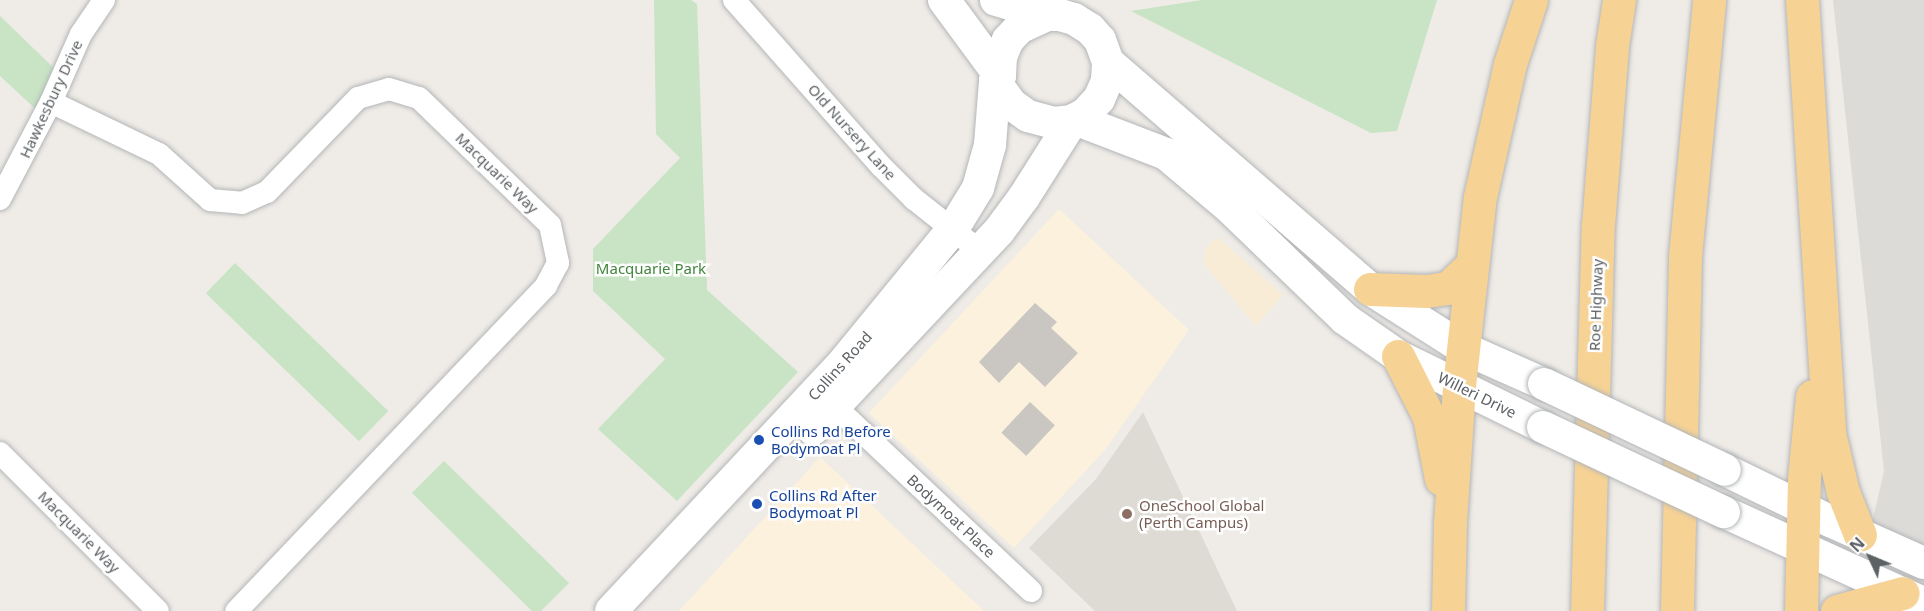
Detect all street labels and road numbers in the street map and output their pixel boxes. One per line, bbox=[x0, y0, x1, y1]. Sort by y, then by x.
street label: Hawkesbury Drive bbox=[16, 37, 86, 161]
street label: Old Nursery Lane bbox=[804, 80, 900, 184]
street label: Macquarie Way bbox=[452, 129, 542, 217]
street label: Roe Highway bbox=[1585, 259, 1607, 351]
street label: Collins Road bbox=[804, 328, 876, 404]
street label: Willeri Drive bbox=[1435, 368, 1519, 422]
street label: Bodymoat Place bbox=[903, 471, 999, 561]
street label: Macquarie Way bbox=[34, 487, 124, 577]

